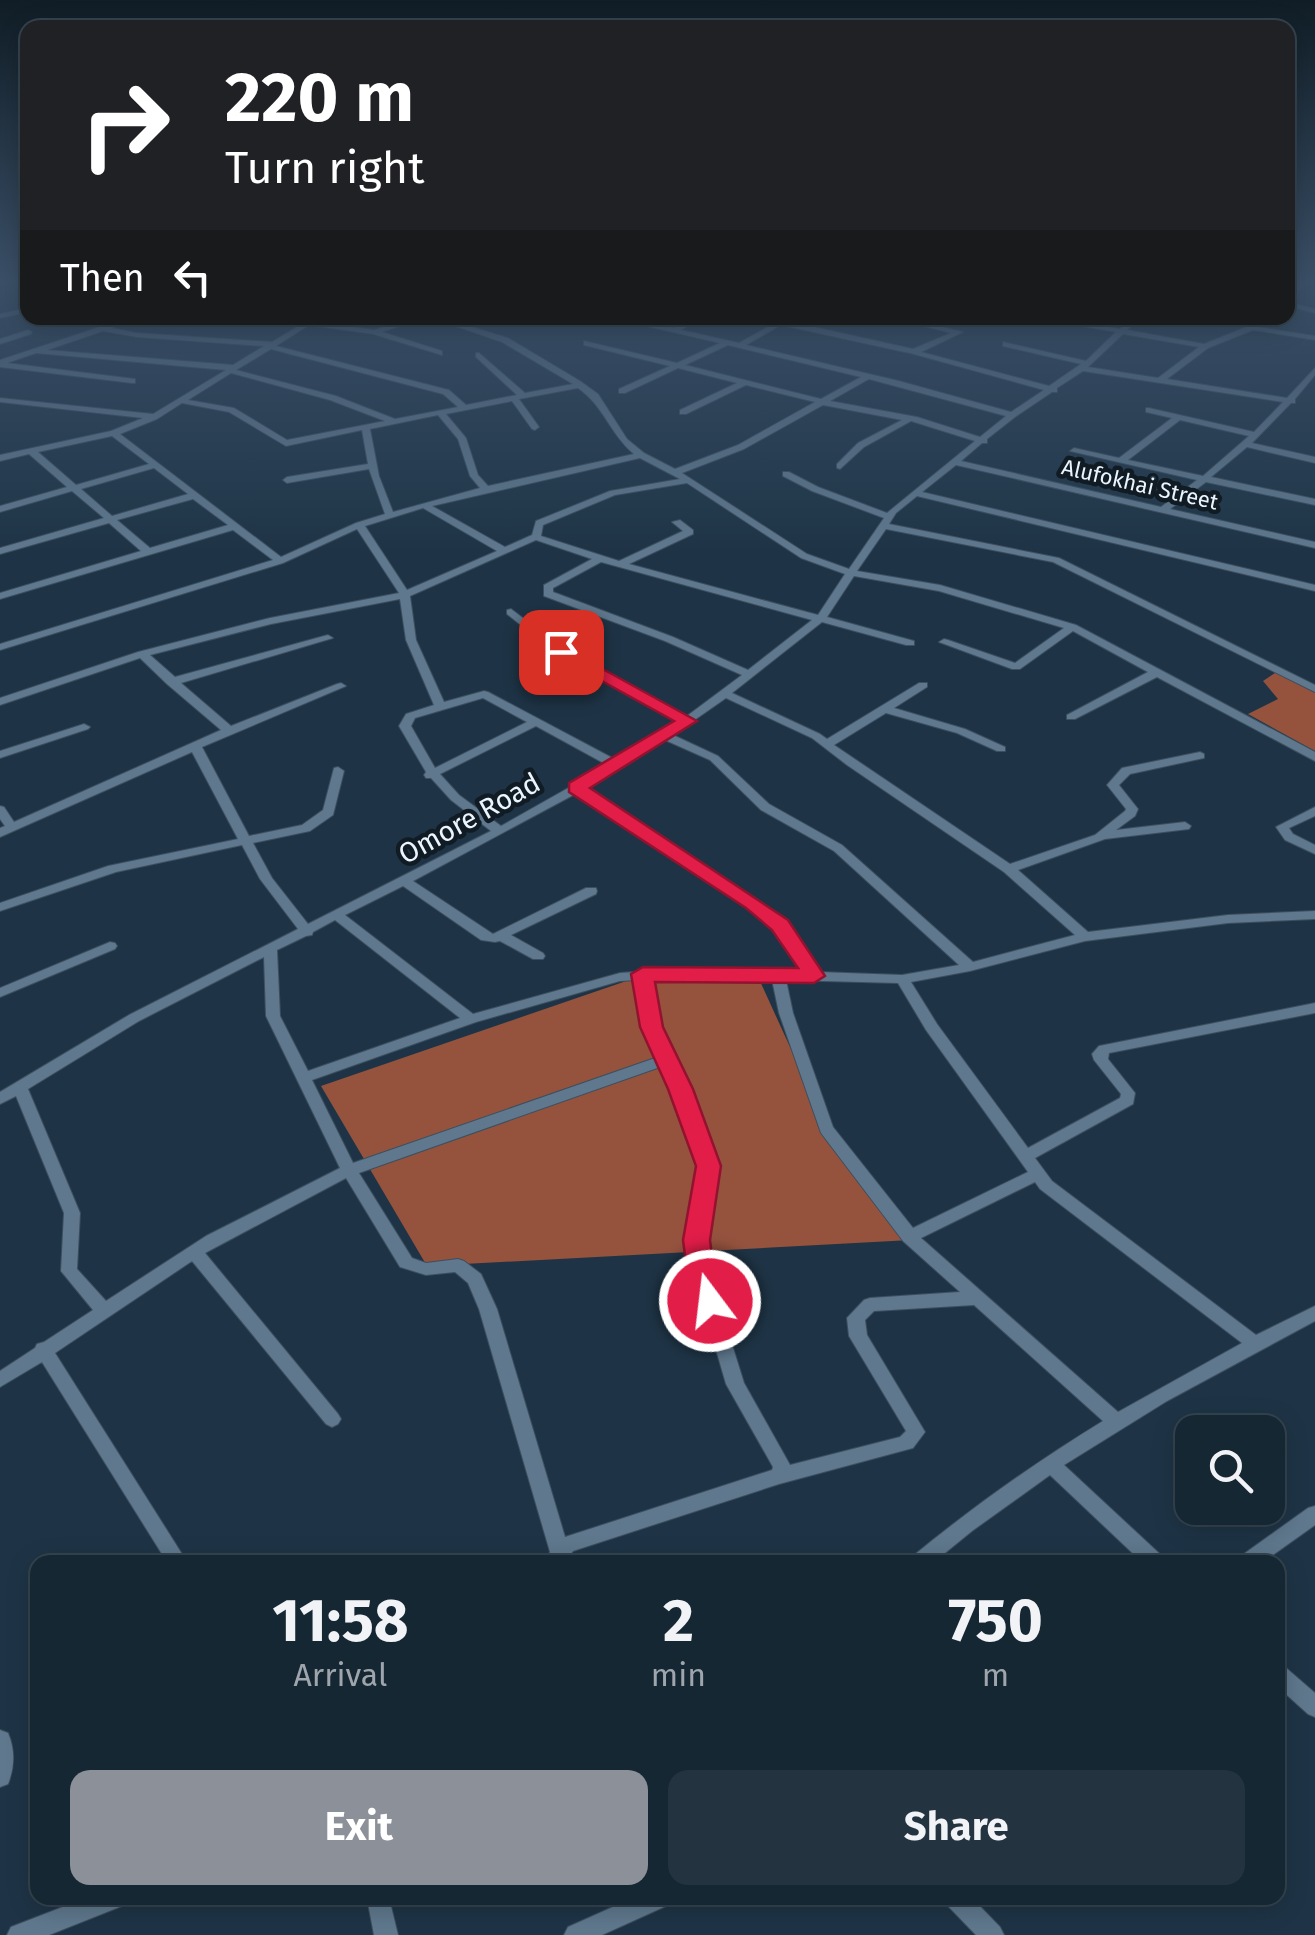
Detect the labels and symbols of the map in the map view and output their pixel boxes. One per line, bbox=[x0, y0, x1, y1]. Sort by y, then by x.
street label: Alufokhai Street bbox=[1059, 453, 1221, 516]
pin bbox=[519, 610, 604, 695]
street label: Omore Road bbox=[393, 766, 546, 871]
position arrow bbox=[658, 1249, 762, 1353]

